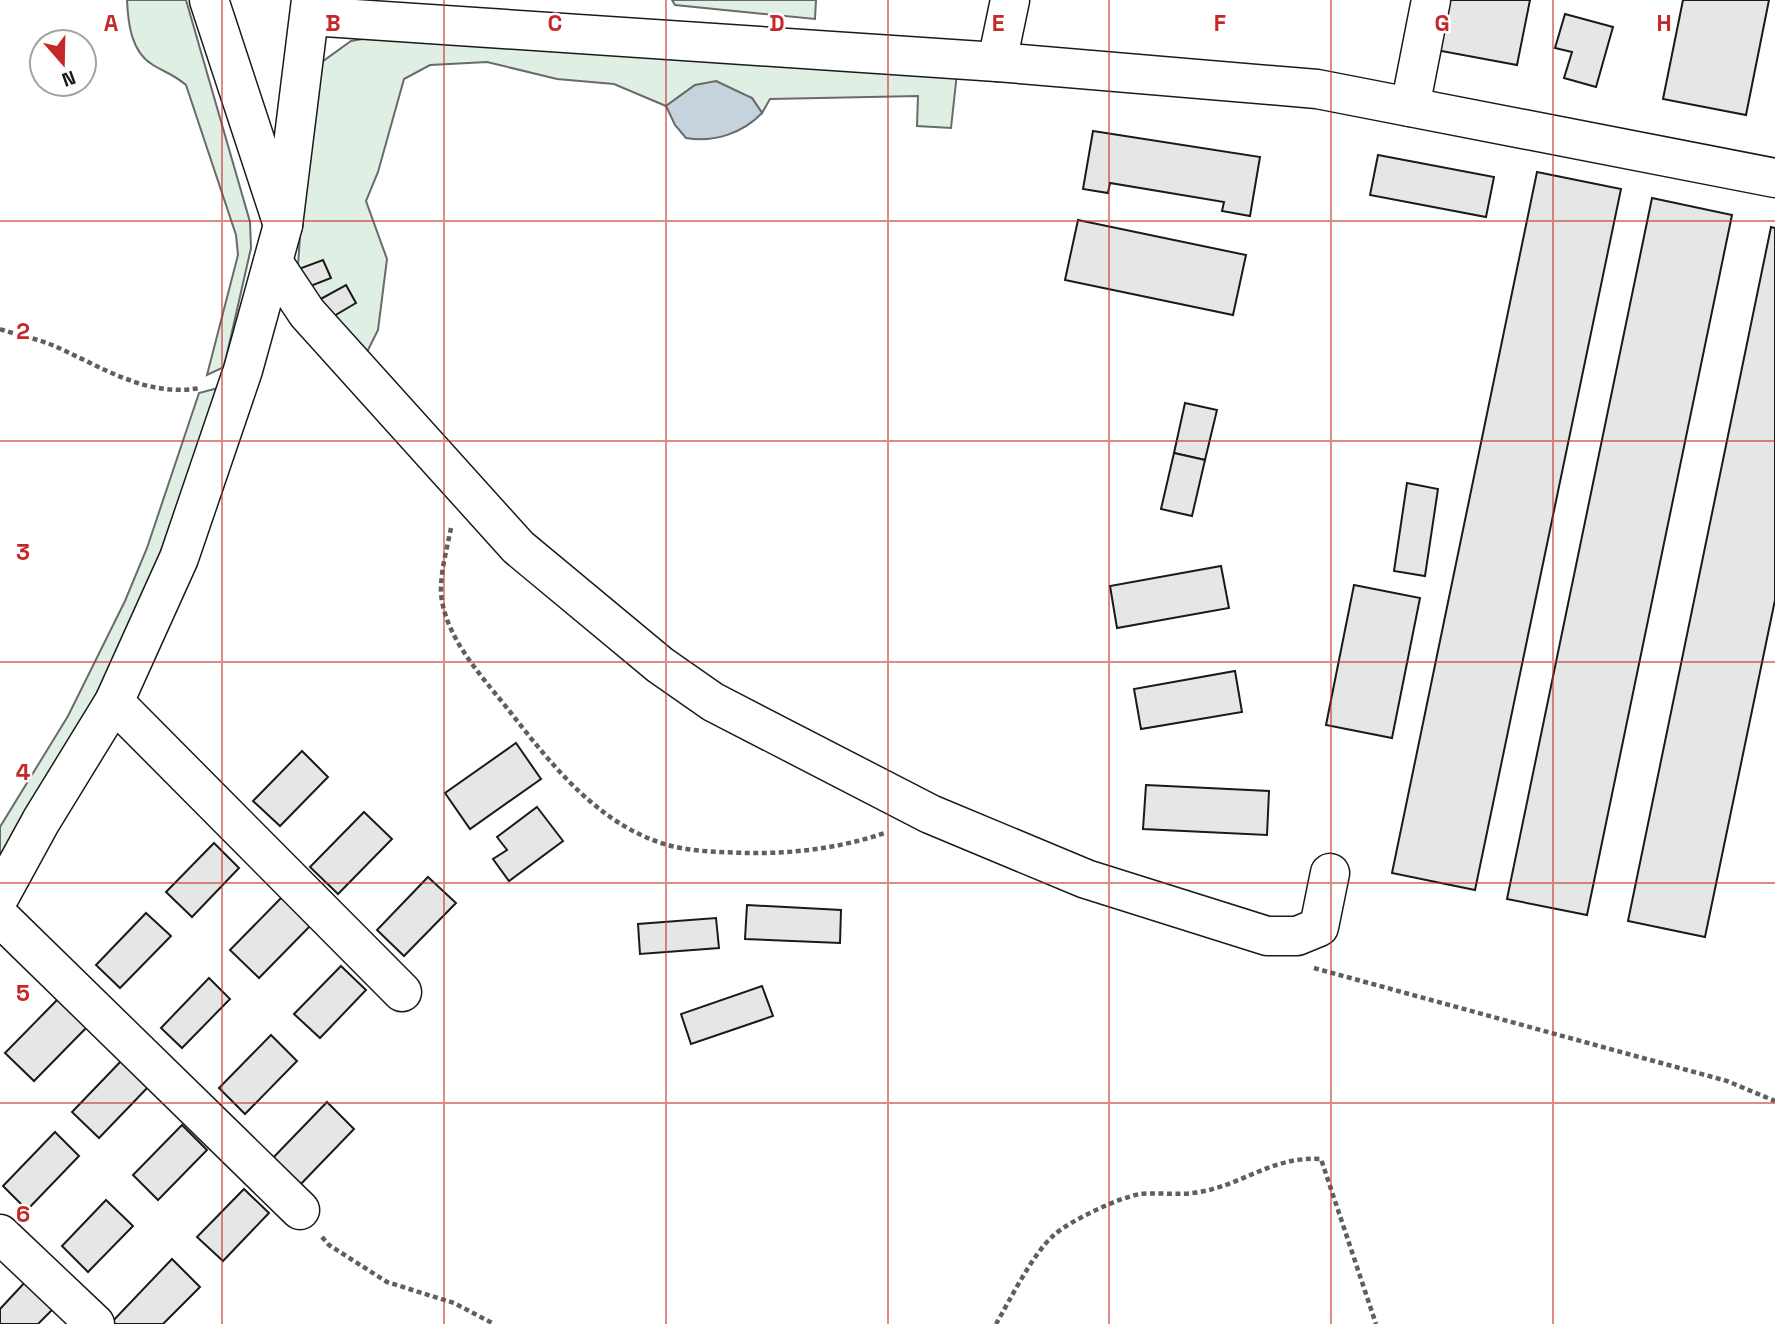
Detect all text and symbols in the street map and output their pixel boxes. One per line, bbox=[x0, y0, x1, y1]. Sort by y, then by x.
text: A bbox=[104, 8, 119, 38]
text: B bbox=[325, 8, 341, 38]
text: C bbox=[548, 8, 562, 38]
text: D bbox=[769, 8, 785, 38]
text: E bbox=[992, 8, 1004, 38]
text: F bbox=[1214, 8, 1226, 38]
text: G bbox=[1434, 8, 1450, 38]
text: H bbox=[1656, 8, 1672, 38]
north arrow bbox=[28, 28, 98, 98]
text: N bbox=[58, 65, 79, 92]
text: 2 bbox=[16, 316, 30, 346]
text: 3 bbox=[16, 537, 30, 567]
text: 4 bbox=[16, 757, 31, 787]
text: 5 bbox=[16, 978, 30, 1008]
text: 6 bbox=[16, 1199, 30, 1229]

